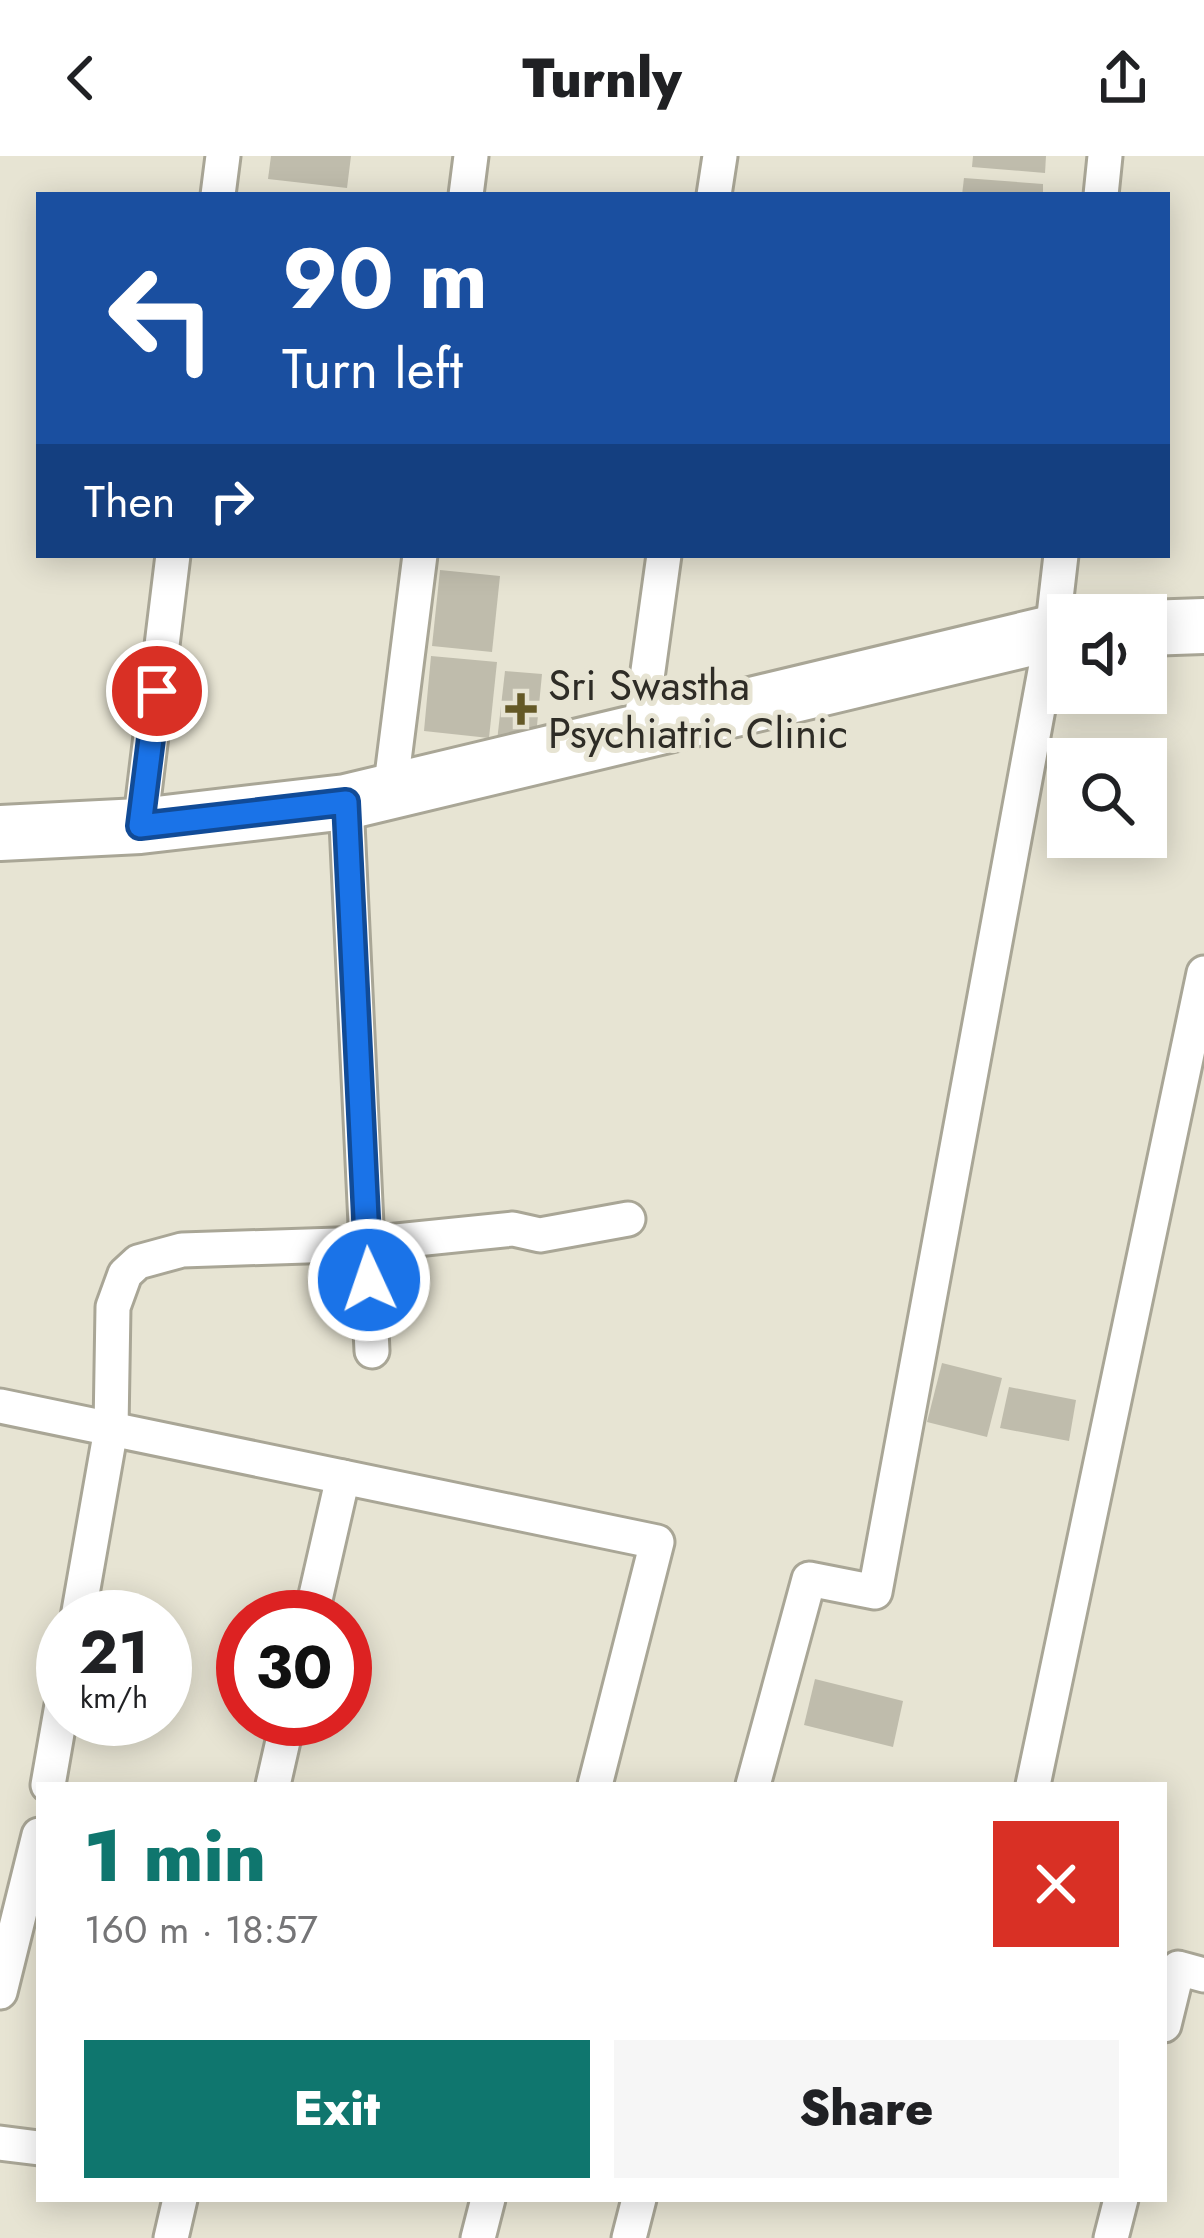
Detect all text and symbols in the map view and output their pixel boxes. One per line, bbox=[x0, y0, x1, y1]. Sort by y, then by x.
text: Turnly bbox=[522, 39, 682, 117]
icon: back bbox=[48, 45, 114, 111]
icon: share bbox=[1090, 45, 1156, 111]
text: 90 m bbox=[282, 218, 488, 340]
icon: left bbox=[84, 240, 240, 396]
text: Turn left bbox=[282, 330, 463, 408]
icon: right bbox=[199, 468, 265, 534]
text: Then bbox=[84, 469, 175, 534]
map controls bbox=[1047, 594, 1167, 858]
button: sound bbox=[1047, 594, 1167, 714]
pin bbox=[106, 640, 208, 742]
place label: Sri Swastha Psychiatric Clinic bbox=[548, 655, 848, 764]
icon: arrive bbox=[124, 658, 190, 724]
marker: Sri Swastha Psychiatric Clinic bbox=[505, 693, 537, 725]
button: search bbox=[1047, 738, 1167, 858]
position arrow bbox=[306, 1217, 432, 1343]
speed limit sign: 30 bbox=[216, 1590, 372, 1746]
text: 21 bbox=[79, 1609, 149, 1696]
text: km/h bbox=[80, 1676, 148, 1719]
text: 1 min bbox=[84, 1804, 266, 1908]
button: close bbox=[993, 1821, 1119, 1947]
text: 160 m · 18:57 bbox=[84, 1901, 318, 1958]
button: Exit bbox=[84, 2040, 590, 2178]
button: Share bbox=[614, 2040, 1119, 2178]

